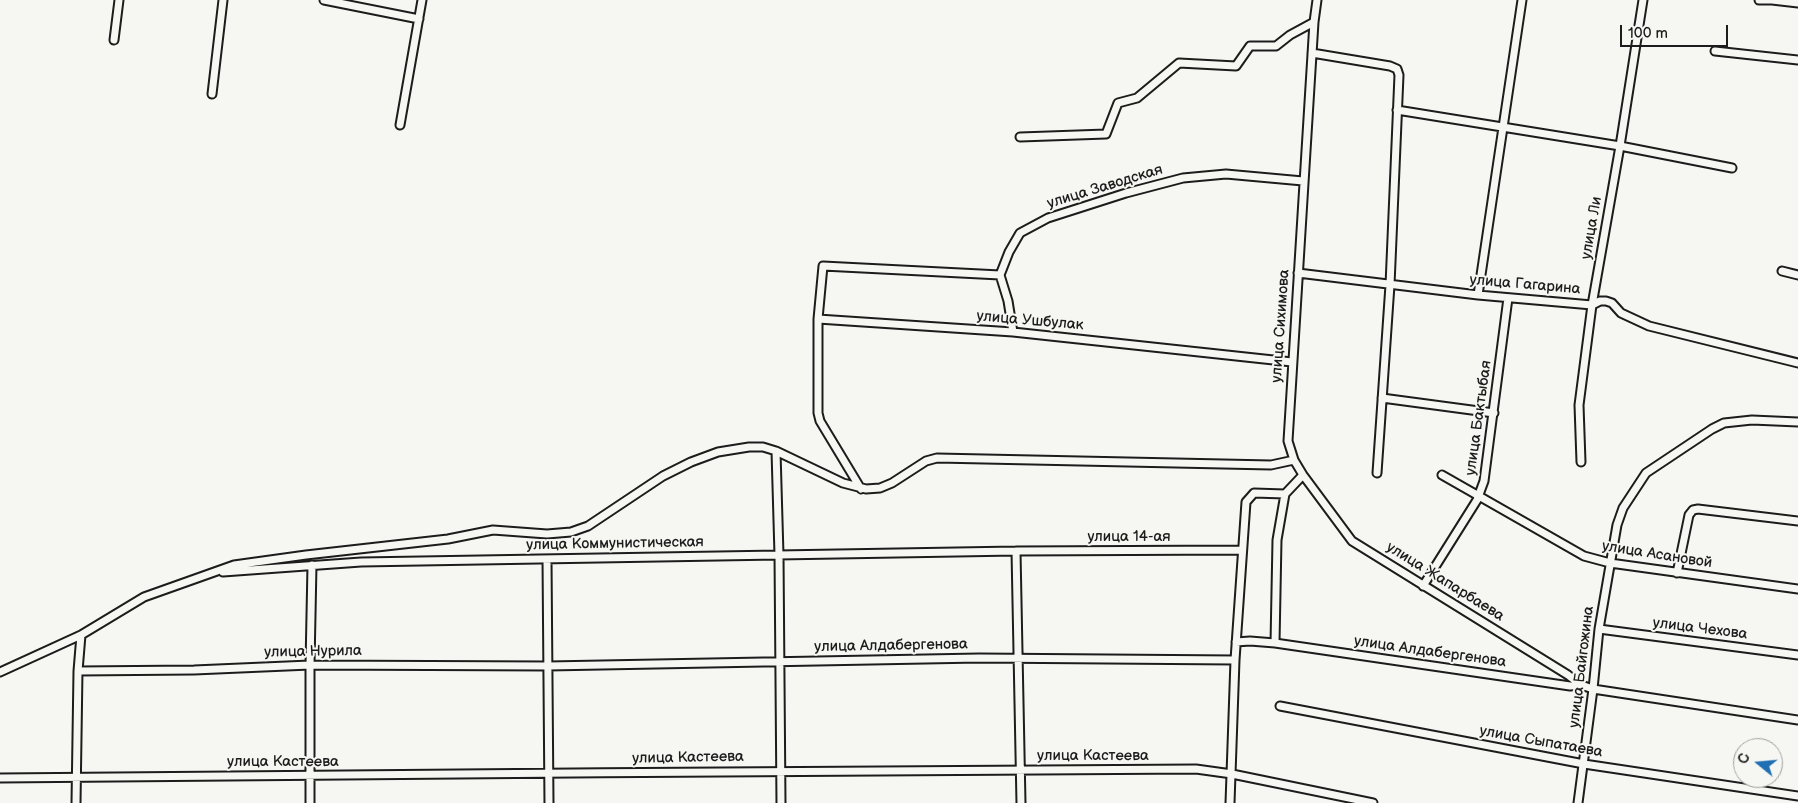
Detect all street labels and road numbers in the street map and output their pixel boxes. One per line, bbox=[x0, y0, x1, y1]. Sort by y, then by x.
street label: улица Заводская bbox=[1045, 161, 1165, 213]
street label: улица Ли bbox=[1578, 195, 1606, 261]
street label: улица Сихимова bbox=[1268, 269, 1294, 383]
street label: улица Гагарина bbox=[1469, 271, 1581, 299]
street label: улица Ушбулак bbox=[976, 307, 1084, 335]
street label: улица Бактыбая bbox=[1462, 359, 1496, 477]
street label: улица 14-ая bbox=[1087, 528, 1171, 546]
street label: улица Коммунистическая bbox=[526, 533, 704, 555]
street label: улица Асановой bbox=[1601, 537, 1713, 573]
street label: улица Жапарбаева bbox=[1383, 538, 1507, 626]
street label: улица Байгожина bbox=[1566, 605, 1598, 729]
street label: улица Чехова bbox=[1652, 614, 1748, 644]
street label: улица Алдабергенова bbox=[1353, 632, 1507, 672]
street label: улица Алдабергенова bbox=[814, 636, 968, 656]
street label: улица Нурила bbox=[264, 642, 362, 662]
street label: улица Сыпатаева bbox=[1478, 722, 1604, 762]
street label: улица Кастеева bbox=[1037, 747, 1149, 765]
street label: улица Кастеева bbox=[632, 748, 744, 768]
street label: улица Кастеева bbox=[227, 753, 339, 771]

